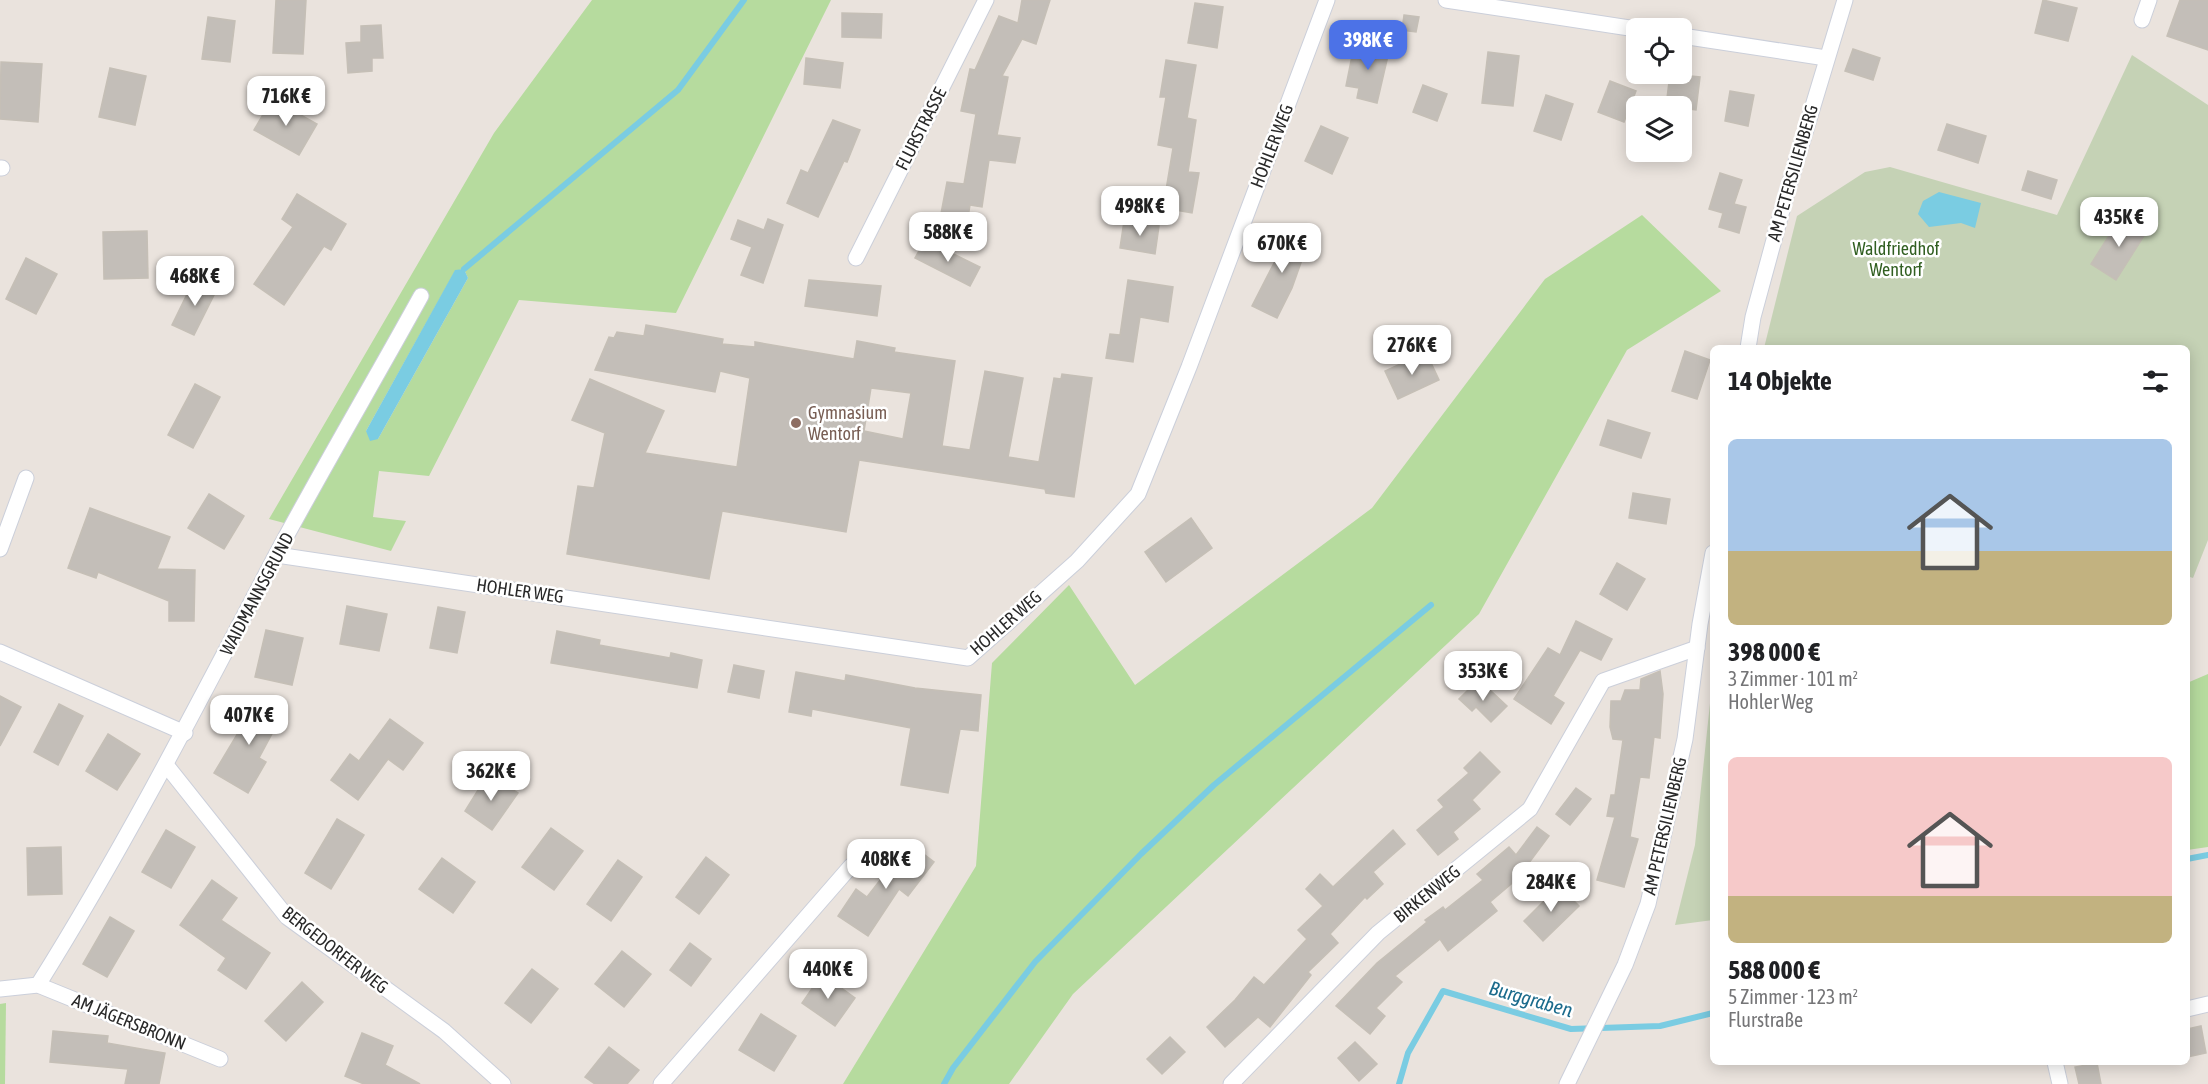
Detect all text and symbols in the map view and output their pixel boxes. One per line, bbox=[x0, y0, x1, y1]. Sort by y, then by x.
map controls bbox=[1626, 18, 1692, 162]
button: locate bbox=[1626, 18, 1692, 84]
pin: 398K € bbox=[1319, 20, 1417, 71]
text: 398K € bbox=[1343, 28, 1393, 51]
pin: 716K € bbox=[237, 76, 335, 127]
text: 716K € bbox=[261, 84, 311, 107]
street label: FLURSTRASSE bbox=[891, 84, 950, 174]
button: layers bbox=[1626, 96, 1692, 162]
street label: HOHLER WEG bbox=[1246, 101, 1297, 191]
street label: AM PETERSILIENBERG bbox=[1763, 102, 1822, 244]
pin: 498K € bbox=[1091, 186, 1189, 237]
text: 498K € bbox=[1115, 194, 1165, 217]
pin: 435K € bbox=[2070, 197, 2168, 248]
text: 435K € bbox=[2094, 205, 2144, 228]
pin: 588K € bbox=[899, 212, 997, 263]
text: 588K € bbox=[923, 220, 973, 243]
pin: 670K € bbox=[1233, 223, 1331, 274]
text: 670K € bbox=[1257, 231, 1307, 254]
park label: Waldfriedhof Wentorf bbox=[1852, 238, 1940, 280]
pin: 468K € bbox=[146, 256, 244, 307]
text: 468K € bbox=[170, 264, 220, 287]
pin: 276K € bbox=[1363, 325, 1461, 376]
text: 276K € bbox=[1387, 333, 1437, 356]
icon: filters bbox=[2139, 365, 2172, 398]
text: 14 Objekte bbox=[1728, 366, 1832, 396]
place label: Gymnasium Wentorf bbox=[808, 402, 887, 444]
marker: Gymnasium Wentorf bbox=[789, 416, 803, 430]
icon: home bbox=[1896, 478, 2004, 586]
street label: WAIDMANNSGRUND bbox=[215, 529, 298, 659]
street label: HOHLER WEG bbox=[475, 574, 565, 607]
street label: HOHLER WEG bbox=[966, 586, 1046, 659]
text: 398 000 € bbox=[1728, 637, 1820, 667]
pin: 353K € bbox=[1434, 651, 1532, 702]
text: 353K € bbox=[1458, 659, 1508, 682]
text: 3 Zimmer · 101 m² bbox=[1728, 667, 1858, 690]
text: Hohler Weg bbox=[1728, 690, 1813, 713]
pin: 407K € bbox=[200, 695, 298, 746]
text: 407K € bbox=[224, 703, 274, 726]
pin: 362K € bbox=[442, 751, 540, 802]
street label: AM PETERSILIENBERG bbox=[1638, 755, 1691, 897]
text: 362K € bbox=[466, 759, 516, 782]
icon: home bbox=[1896, 796, 2004, 904]
pin: 408K € bbox=[837, 839, 935, 890]
text: 408K € bbox=[861, 847, 911, 870]
street label: BIRKENWEG bbox=[1389, 860, 1464, 927]
pin: 284K € bbox=[1502, 862, 1600, 913]
text: 284K € bbox=[1526, 870, 1576, 893]
street label: BERGEDORFER WEG bbox=[278, 902, 392, 997]
pin: 440K € bbox=[779, 949, 877, 1000]
text: 588 000 € bbox=[1728, 955, 1820, 985]
text: 440K € bbox=[803, 957, 853, 980]
water label: Burggraben bbox=[1487, 976, 1576, 1021]
text: 5 Zimmer · 123 m² bbox=[1728, 985, 1858, 1008]
street label: AM JÄGERSBRONN bbox=[69, 989, 189, 1054]
text: Flurstraße bbox=[1728, 1008, 1803, 1031]

